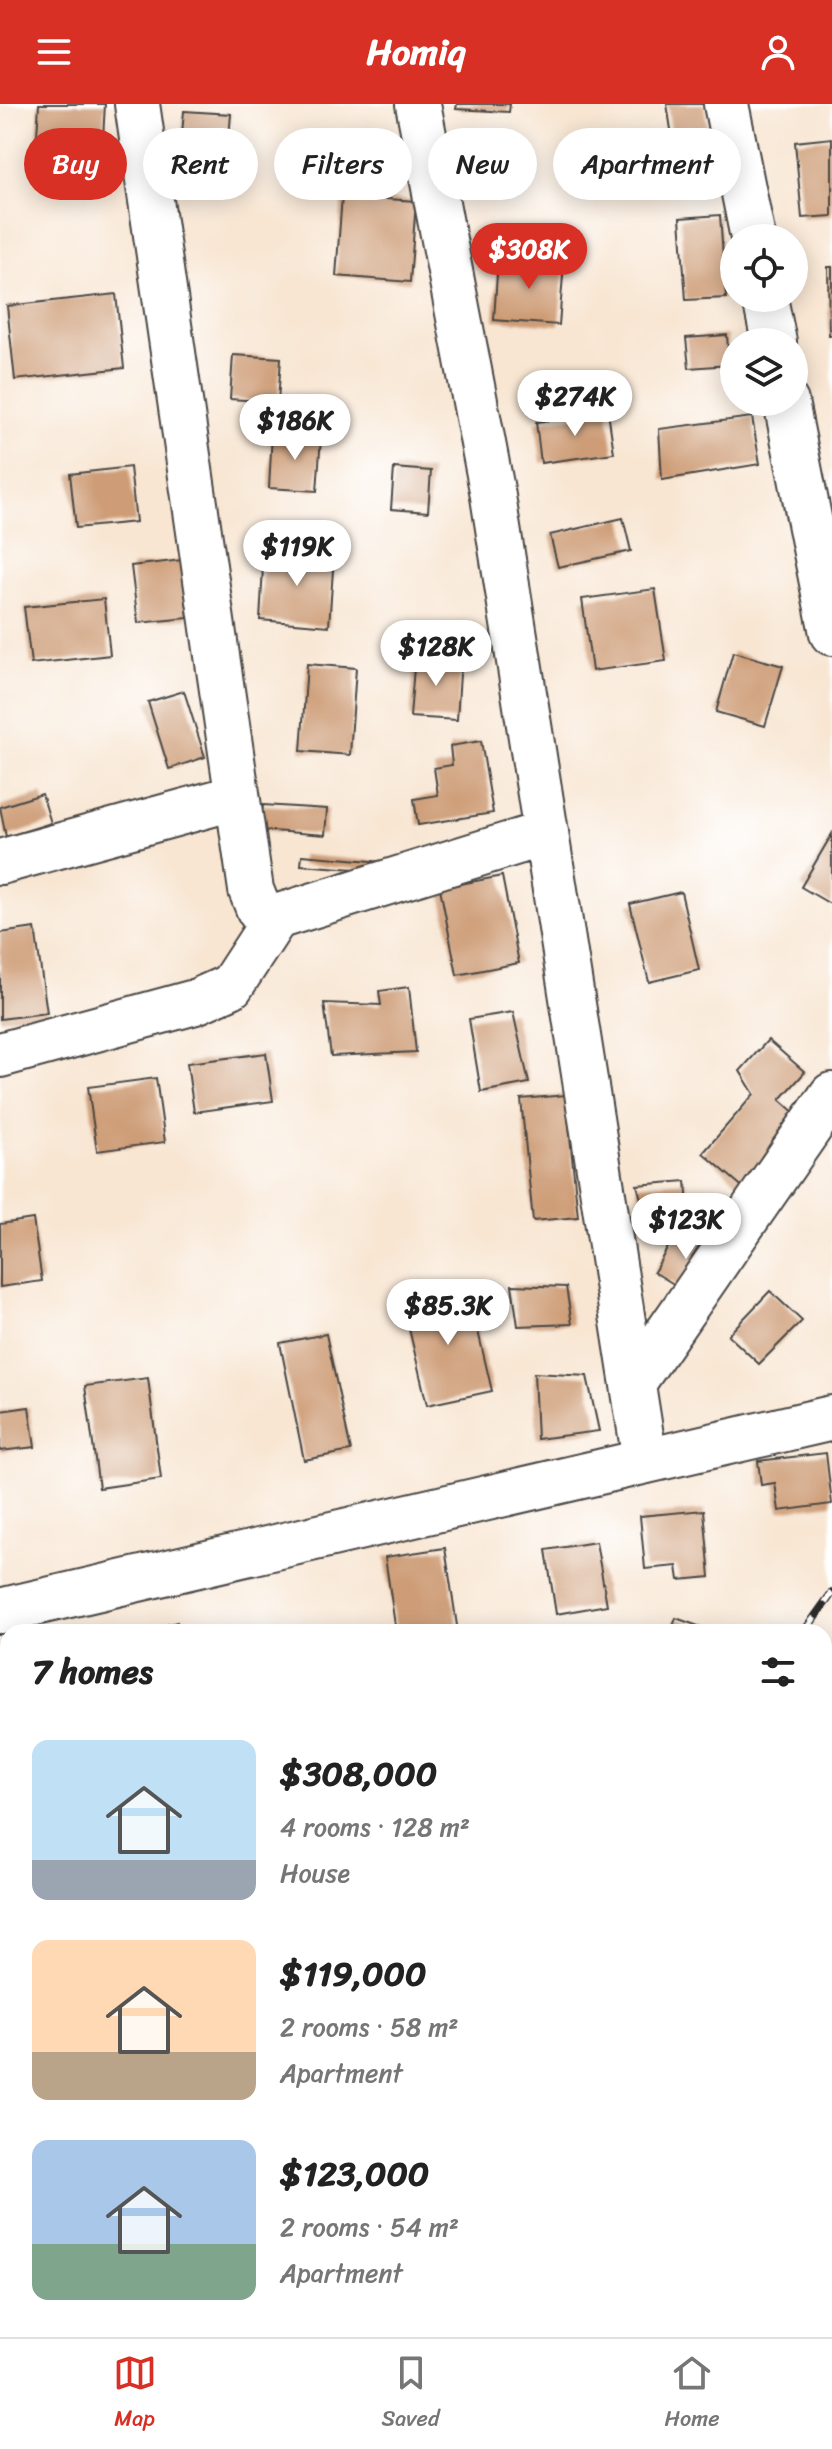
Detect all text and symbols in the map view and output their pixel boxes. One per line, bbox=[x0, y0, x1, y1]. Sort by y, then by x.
text: Homiq bbox=[367, 20, 465, 84]
icon: menu bbox=[32, 30, 76, 74]
icon: person bbox=[756, 30, 800, 74]
chip: Buy bbox=[24, 128, 127, 200]
chip: Rent bbox=[143, 128, 258, 200]
chip: Filters bbox=[274, 128, 412, 200]
chip: New bbox=[428, 128, 537, 200]
chip: Apartment bbox=[553, 128, 741, 200]
pin: $308K bbox=[473, 223, 585, 291]
map controls bbox=[720, 224, 808, 416]
button: locate bbox=[720, 224, 808, 312]
text: $308K bbox=[489, 226, 569, 272]
button: layers bbox=[720, 328, 808, 416]
pin: $274K bbox=[519, 370, 631, 438]
text: $274K bbox=[535, 373, 615, 419]
pin: $186K bbox=[239, 394, 351, 462]
text: $186K bbox=[258, 397, 332, 443]
pin: $119K bbox=[241, 520, 353, 588]
text: $119K bbox=[261, 523, 333, 569]
pin: $128K bbox=[380, 620, 492, 688]
text: $128K bbox=[398, 623, 474, 669]
pin: $123K bbox=[630, 1193, 742, 1261]
text: $123K bbox=[649, 1196, 723, 1242]
pin: $85.3K bbox=[383, 1279, 513, 1347]
text: $85.3K bbox=[405, 1282, 492, 1328]
text: 7 homes bbox=[32, 1642, 153, 1702]
icon: filters bbox=[756, 1650, 800, 1694]
text: $308,000 bbox=[280, 1744, 437, 1804]
icon: home bbox=[96, 1772, 192, 1868]
text: 4 rooms · 128 m² bbox=[280, 1804, 470, 1850]
text: House bbox=[280, 1850, 350, 1896]
text: $119,000 bbox=[280, 1944, 427, 2004]
icon: home bbox=[96, 1972, 192, 2068]
text: 2 rooms · 58 m² bbox=[280, 2004, 458, 2050]
text: Apartment bbox=[280, 2050, 403, 2096]
text: $123,000 bbox=[280, 2144, 429, 2204]
icon: home bbox=[96, 2172, 192, 2268]
text: 2 rooms · 54 m² bbox=[280, 2204, 459, 2250]
text: Apartment bbox=[280, 2250, 403, 2296]
tab: Map bbox=[113, 2351, 157, 2438]
tab: Saved bbox=[382, 2351, 440, 2438]
tab: Home bbox=[665, 2351, 719, 2438]

